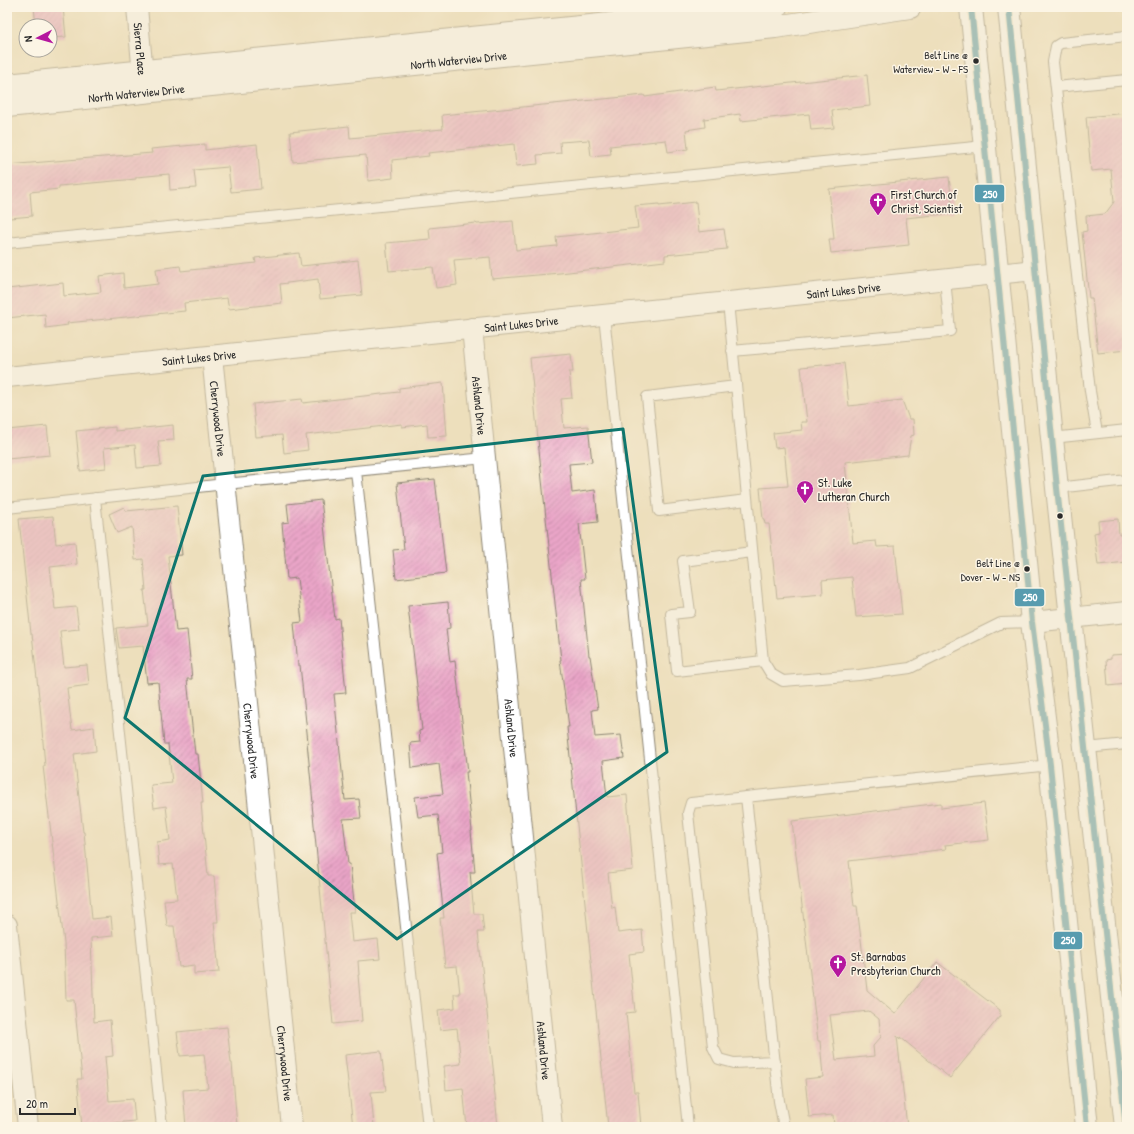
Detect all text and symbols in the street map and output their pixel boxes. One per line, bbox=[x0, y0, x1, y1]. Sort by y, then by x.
north arrow bbox=[18, 18, 58, 58]
street label: Sierra Place bbox=[130, 22, 151, 76]
text: N bbox=[21, 35, 35, 43]
street label: North Waterview Drive bbox=[410, 46, 508, 73]
place label: Belt Line @ Waterview - W - FS bbox=[893, 48, 968, 76]
marker: Belt Line @ Waterview - W - FS bbox=[971, 56, 981, 66]
street label: North Waterview Drive bbox=[87, 79, 186, 106]
line badge: 250 bbox=[974, 184, 1005, 203]
place label: First Church of Christ, Scientist bbox=[890, 186, 963, 217]
text: 250 bbox=[983, 187, 997, 201]
church icon: First Church of Christ, Scientist bbox=[868, 191, 888, 216]
street label: Saint Lukes Drive bbox=[806, 278, 882, 302]
street label: Saint Lukes Drive bbox=[483, 311, 559, 336]
street label: Saint Lukes Drive bbox=[161, 345, 237, 369]
street label: Ashland Drive bbox=[468, 375, 491, 436]
street label: Cherrywood Drive bbox=[206, 380, 231, 458]
place label: St. Luke Lutheran Church bbox=[818, 474, 889, 505]
church icon: St. Luke Lutheran Church bbox=[795, 479, 815, 504]
unlabelled marker bbox=[1055, 511, 1065, 521]
place label: Belt Line @ Dover - W - NS bbox=[961, 556, 1020, 584]
marker: Belt Line @ Dover - W - NS bbox=[1022, 564, 1032, 574]
line badge: 250 bbox=[1014, 588, 1045, 607]
text: 250 bbox=[1023, 590, 1037, 604]
street label: Ashland Drive bbox=[501, 698, 523, 758]
street label: Cherrywood Drive bbox=[240, 702, 264, 780]
line badge: 250 bbox=[1053, 931, 1083, 950]
text: 250 bbox=[1061, 933, 1075, 947]
place label: St. Barnabas Presbyterian Church bbox=[851, 948, 941, 979]
church icon: St. Barnabas Presbyterian Church bbox=[828, 953, 848, 978]
street label: Ashland Drive bbox=[533, 1020, 556, 1081]
street label: Cherrywood Drive bbox=[273, 1024, 298, 1102]
scale bar bbox=[20, 1090, 75, 1116]
text: 20 m bbox=[26, 1095, 48, 1112]

